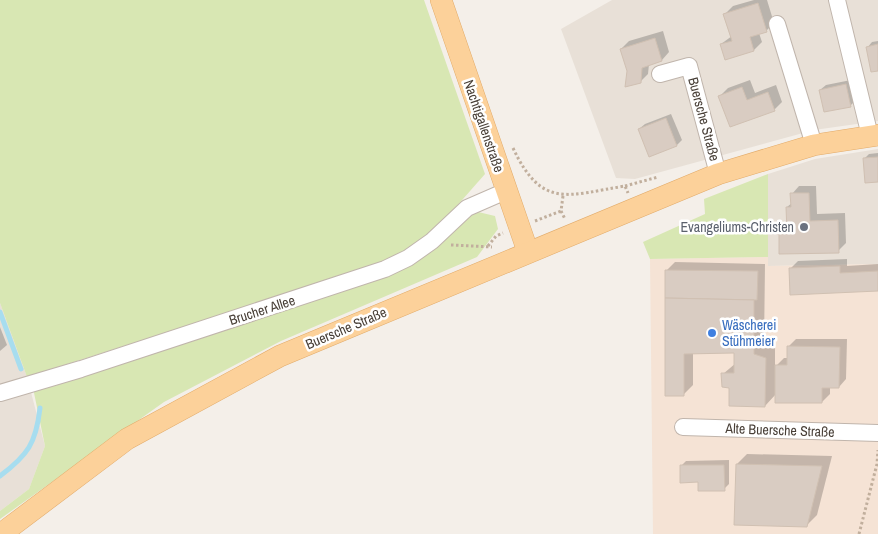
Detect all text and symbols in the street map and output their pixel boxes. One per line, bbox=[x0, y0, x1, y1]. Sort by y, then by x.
street label: Buersche Straße bbox=[684, 75, 724, 163]
street label: Nachtigallenstraße bbox=[460, 78, 508, 174]
place label: Evangeliums-Christen bbox=[680, 218, 794, 236]
marker: Evangeliums-Christen bbox=[798, 221, 810, 233]
street label: Brucher Allee bbox=[227, 291, 297, 329]
street label: Buersche Straße bbox=[303, 303, 389, 353]
place label: Wäscherei Stühmeier bbox=[722, 316, 776, 350]
marker: Wäscherei Stühmeier bbox=[706, 327, 718, 339]
street label: Alte Buersche Straße bbox=[724, 419, 835, 441]

